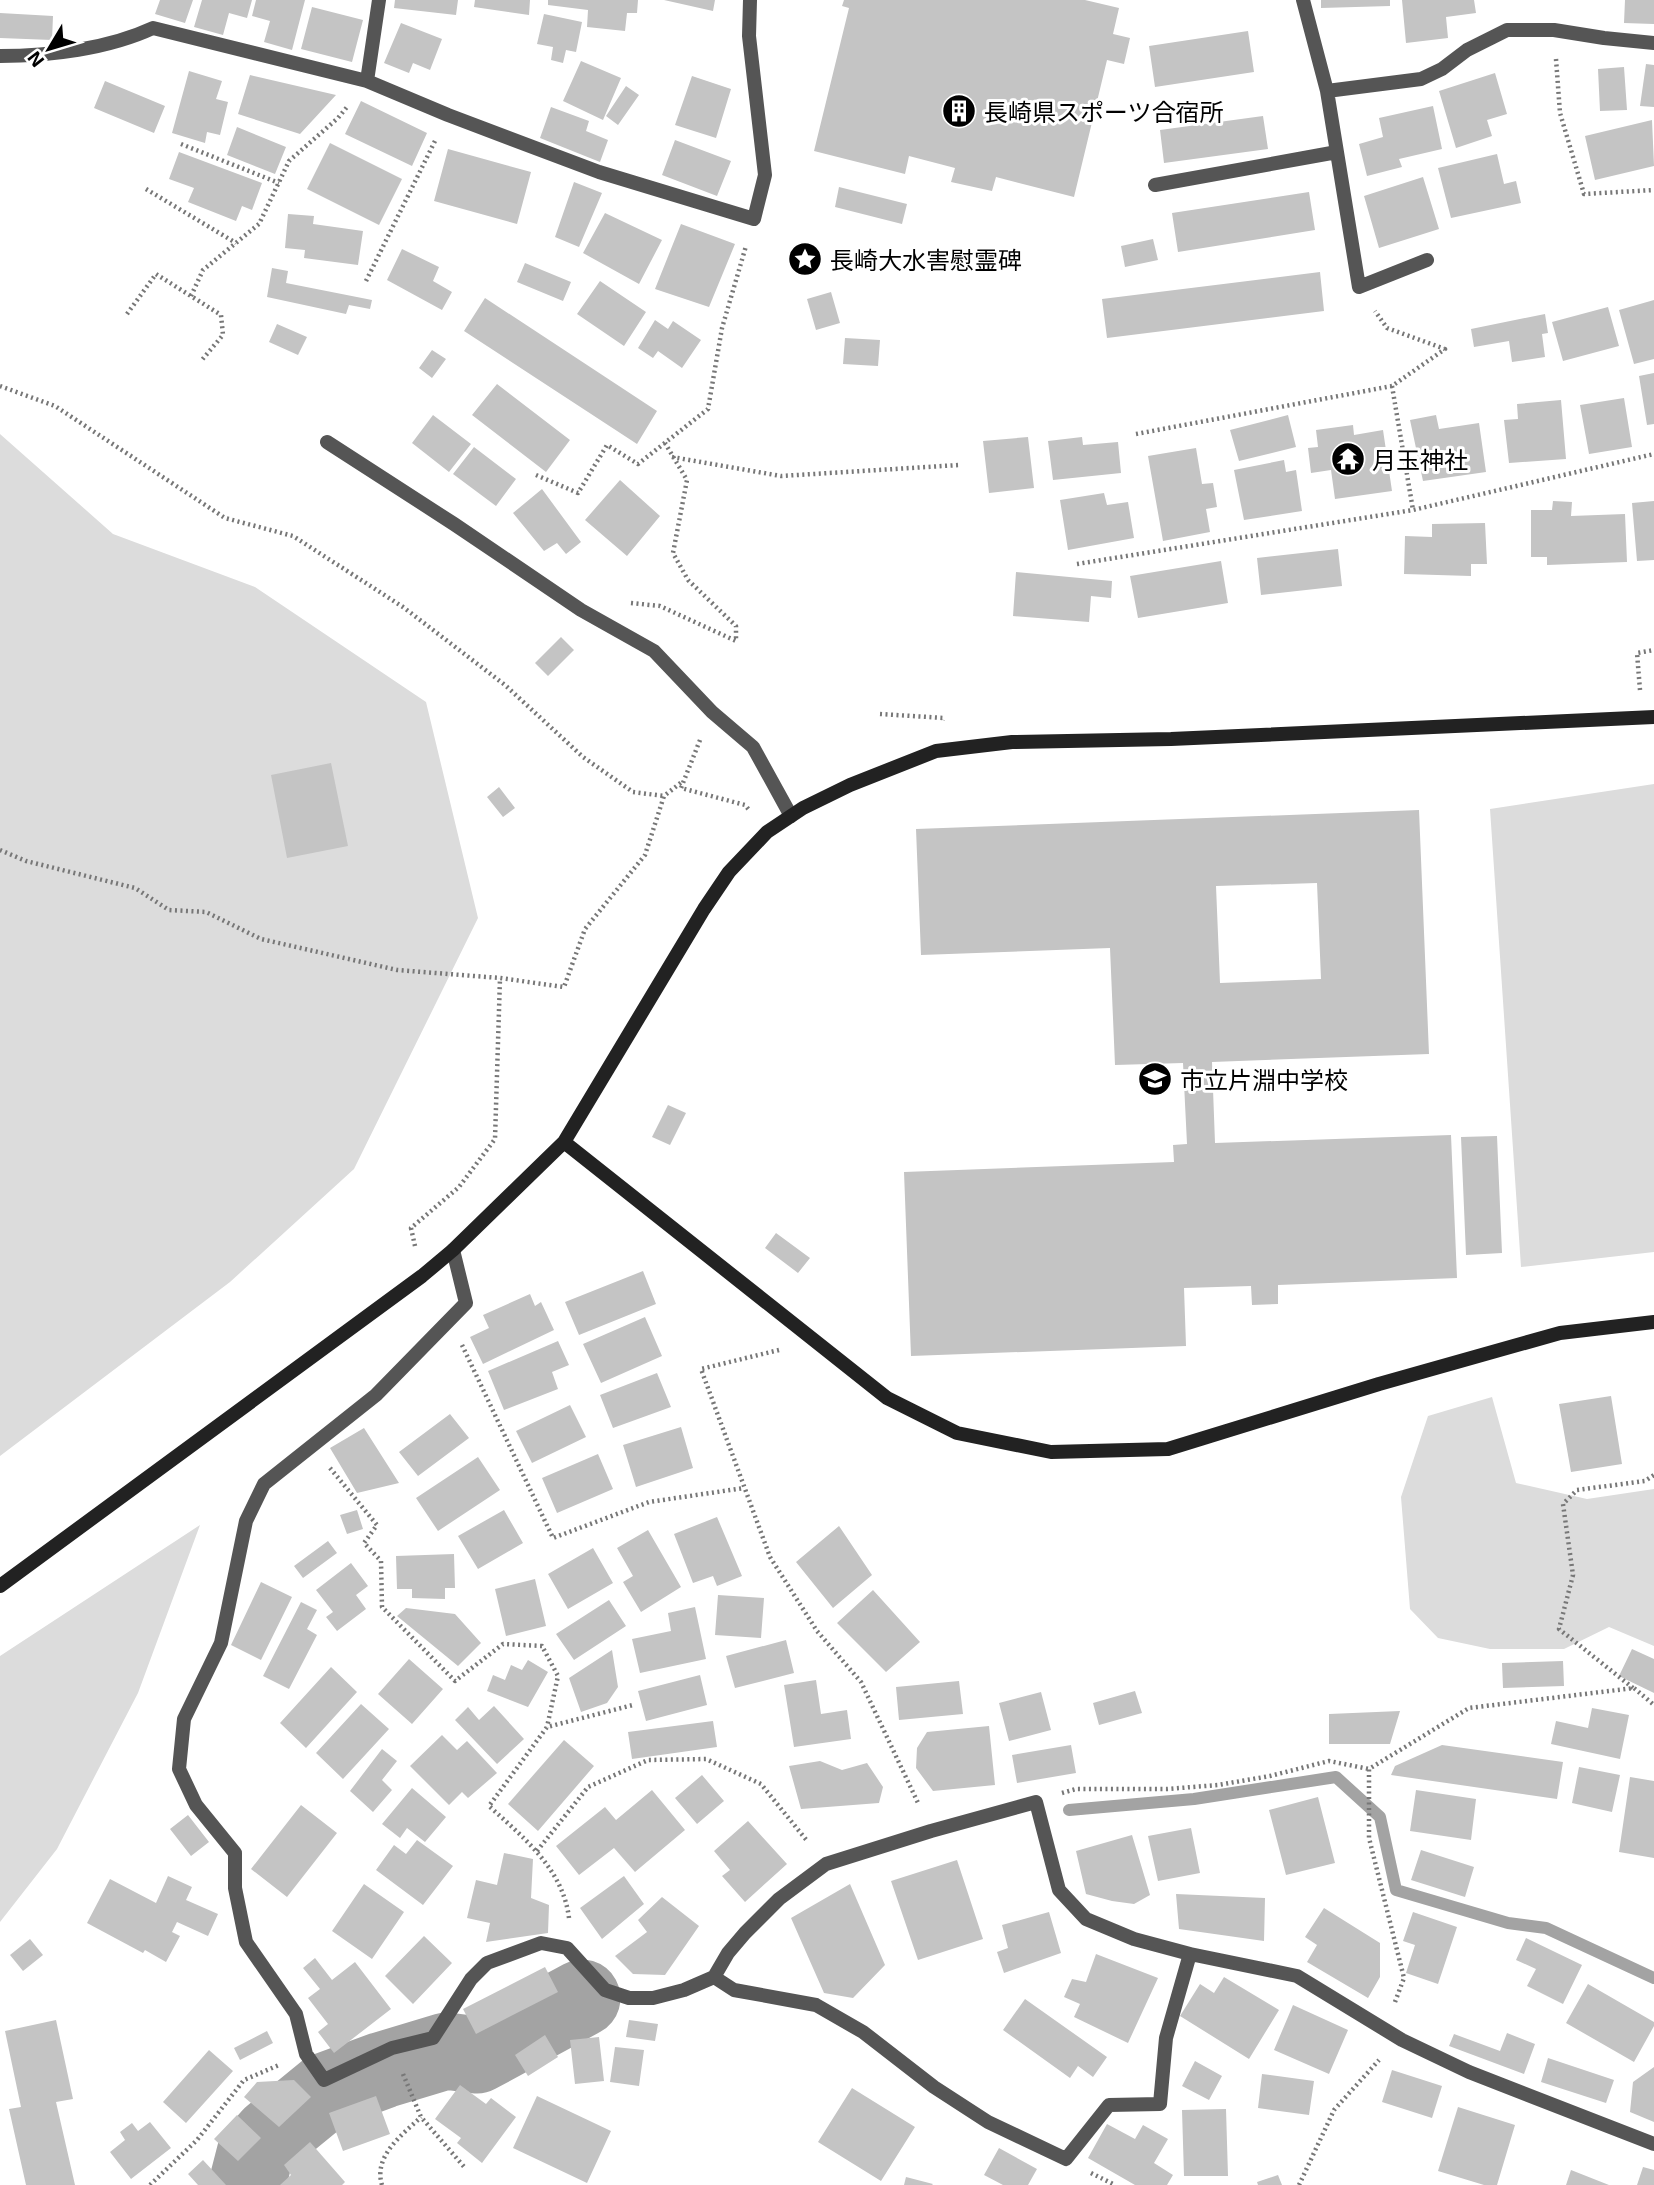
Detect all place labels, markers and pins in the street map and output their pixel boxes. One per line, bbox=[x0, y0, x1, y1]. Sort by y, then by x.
building icon: 長崎県スポーツ合宿所 bbox=[940, 92, 978, 130]
place label: 長崎県スポーツ合宿所 bbox=[984, 97, 1224, 126]
place icon: 長崎大水害慰霊碑 bbox=[786, 240, 824, 278]
place label: 長崎大水害慰霊碑 bbox=[830, 245, 1022, 274]
temple icon: 月玉神社 bbox=[1329, 440, 1367, 478]
place label: 月玉神社 bbox=[1372, 445, 1468, 474]
school or university icon: 市立片淵中学校 bbox=[1136, 1060, 1174, 1098]
place label: 市立片淵中学校 bbox=[1180, 1065, 1348, 1094]

